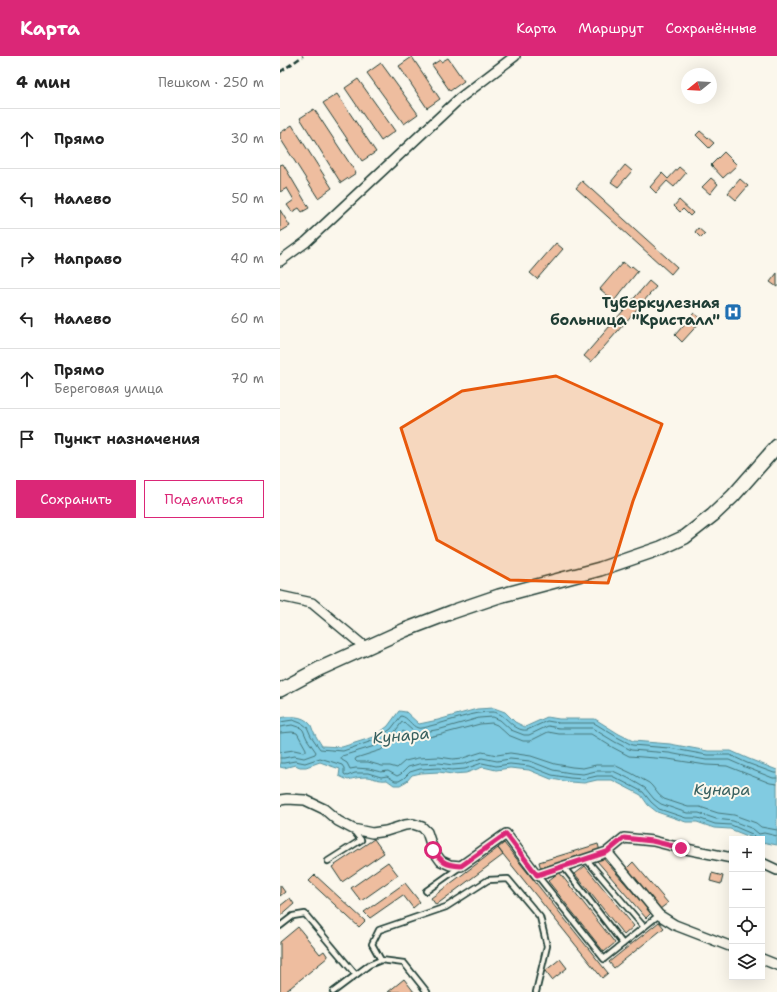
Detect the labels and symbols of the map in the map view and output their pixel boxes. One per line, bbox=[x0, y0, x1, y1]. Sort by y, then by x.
north arrow bbox=[681, 68, 717, 104]
place label: Туберкулезная больница "Кристалл" bbox=[550, 293, 720, 330]
hospital icon: Туберкулезная больница "Кристалл" bbox=[723, 302, 743, 322]
water label: Кунара bbox=[372, 723, 430, 748]
water label: Кунара bbox=[693, 779, 751, 800]
route end bbox=[672, 839, 690, 857]
route start bbox=[424, 841, 442, 859]

